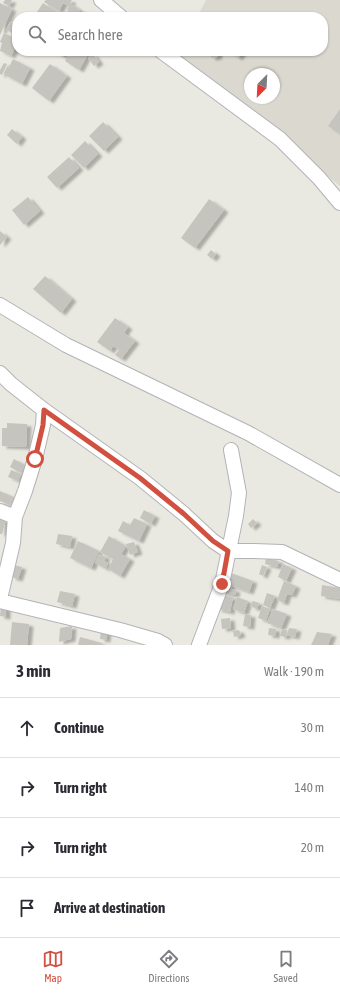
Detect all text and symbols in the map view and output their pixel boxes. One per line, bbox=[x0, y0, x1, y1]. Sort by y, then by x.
search box bbox=[12, 12, 328, 56]
icon: search bbox=[26, 23, 48, 45]
text: Search here bbox=[58, 26, 123, 43]
north arrow bbox=[244, 68, 280, 104]
route start bbox=[26, 450, 44, 468]
route end bbox=[213, 575, 231, 593]
text: 3 min bbox=[16, 661, 51, 681]
text: Walk · 190 m bbox=[264, 664, 324, 679]
icon: ahead bbox=[16, 717, 38, 739]
text: Continue bbox=[54, 719, 104, 736]
text: 30 m bbox=[301, 720, 324, 735]
icon: right bbox=[16, 777, 38, 799]
text: Turn right bbox=[54, 779, 107, 796]
text: 140 m bbox=[295, 780, 324, 795]
icon: right bbox=[16, 837, 38, 859]
text: Turn right bbox=[54, 839, 107, 856]
text: 20 m bbox=[301, 840, 324, 855]
icon: arrive bbox=[16, 897, 38, 919]
text: Arrive at destination bbox=[54, 899, 165, 916]
tab: Map bbox=[42, 948, 64, 984]
tab: Directions bbox=[148, 948, 189, 984]
tab: Saved bbox=[274, 948, 298, 984]

